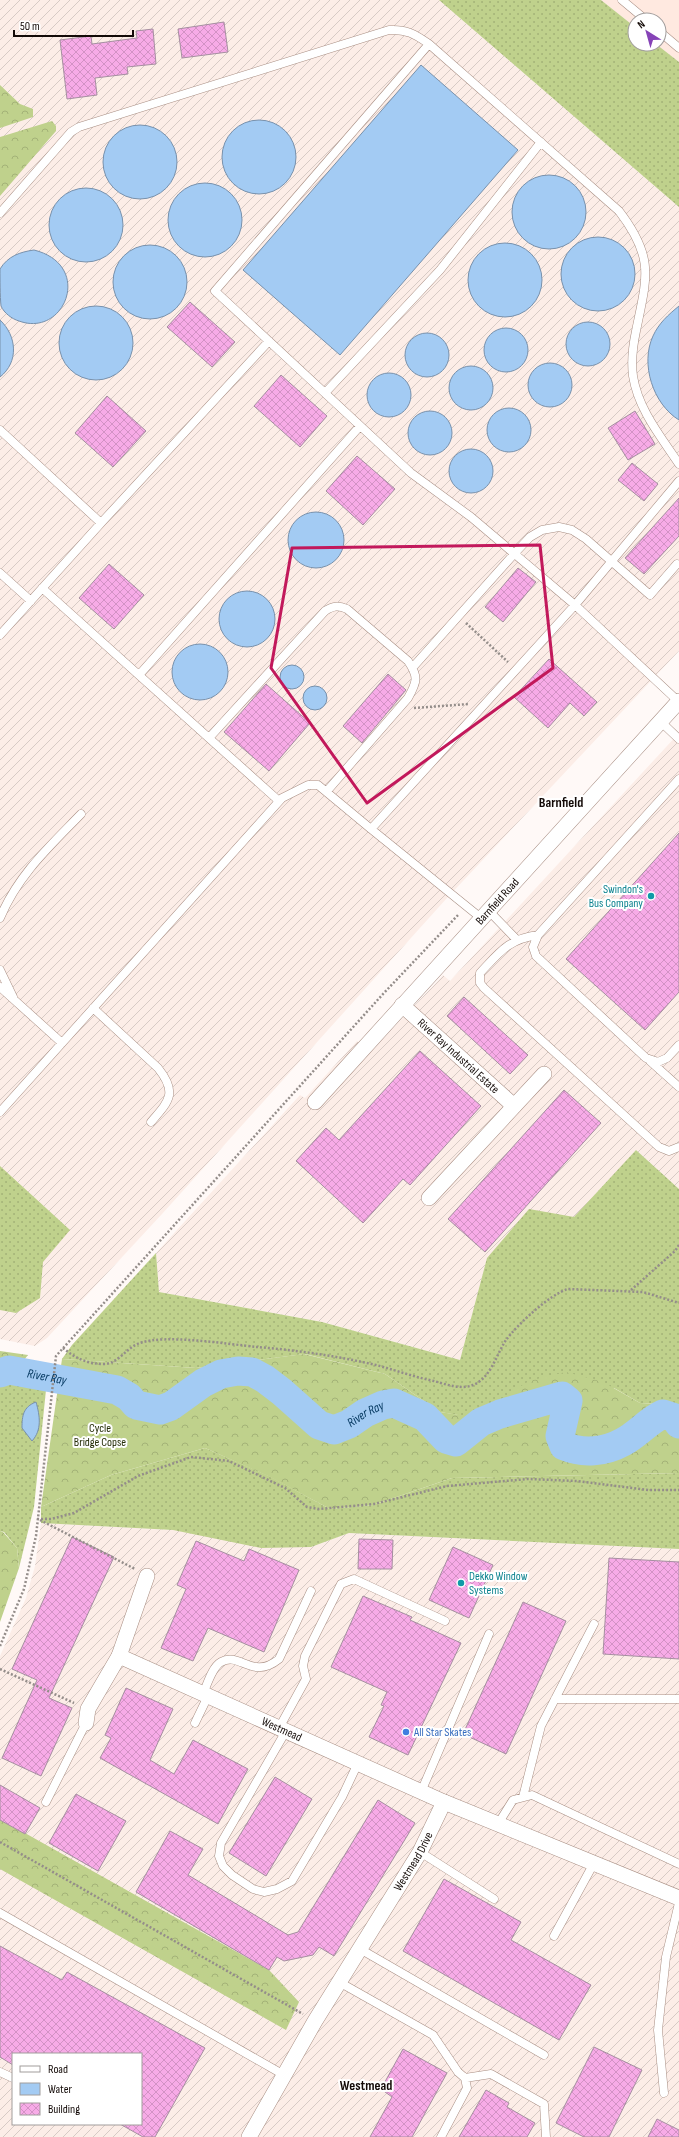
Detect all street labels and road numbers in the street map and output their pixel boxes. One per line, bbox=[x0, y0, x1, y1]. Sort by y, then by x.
street label: Barnfield Road bbox=[472, 875, 522, 928]
street label: River Ray Industrial Estate bbox=[414, 1015, 503, 1097]
street label: Westmead bbox=[259, 1714, 304, 1745]
street label: Westmead Drive bbox=[390, 1829, 436, 1893]

